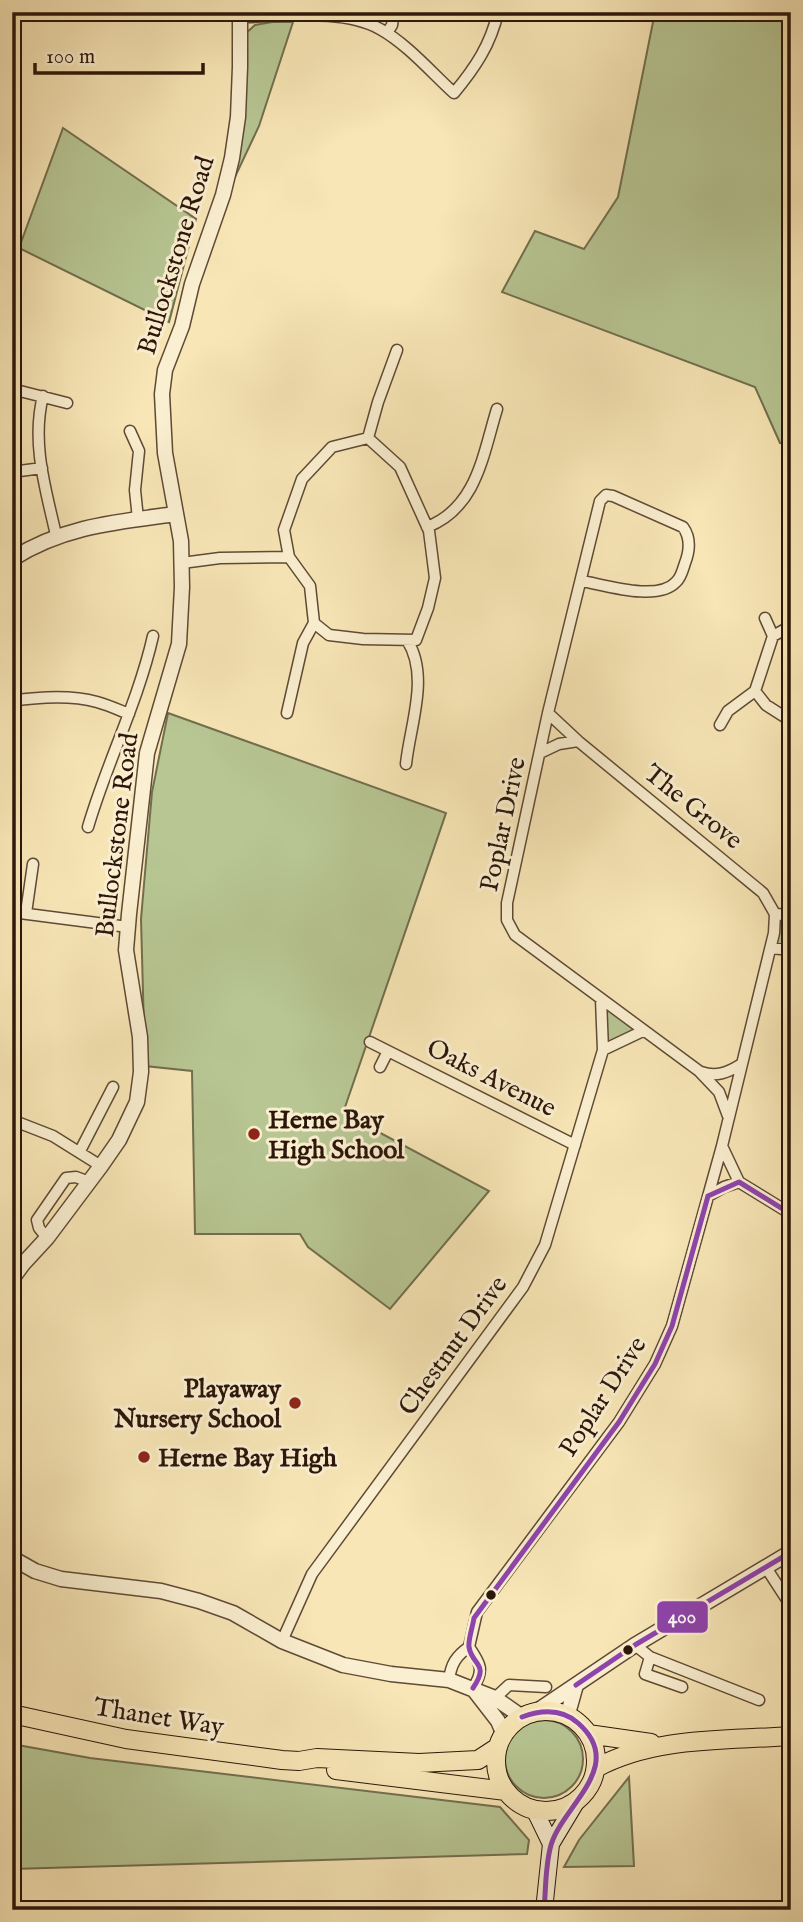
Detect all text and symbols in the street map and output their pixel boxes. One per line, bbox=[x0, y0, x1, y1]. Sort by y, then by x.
scale bar bbox=[35, 32, 203, 76]
text: 100 m bbox=[46, 44, 95, 71]
street label: Bullockstone Road bbox=[131, 152, 222, 359]
street label: Bullockstone Road bbox=[89, 731, 146, 939]
street label: Poplar Drive bbox=[473, 754, 534, 895]
street label: The Grove bbox=[637, 757, 749, 857]
street label: Oaks Avenue bbox=[421, 1032, 562, 1125]
place label: Herne Bay High School bbox=[268, 1104, 405, 1167]
marker: Herne Bay High School bbox=[246, 1126, 262, 1142]
street label: Chestnut Drive bbox=[391, 1270, 515, 1422]
street label: Poplar Drive bbox=[552, 1330, 654, 1463]
place label: Playaway Nursery School bbox=[113, 1373, 282, 1436]
marker: Playaway Nursery School bbox=[287, 1395, 303, 1411]
place label: Herne Bay High bbox=[158, 1442, 338, 1475]
marker: Herne Bay High bbox=[136, 1449, 152, 1465]
unlabelled marker bbox=[484, 1588, 498, 1602]
line badge: 400 bbox=[656, 1600, 709, 1634]
text: 400 bbox=[668, 1606, 696, 1630]
unlabelled marker bbox=[621, 1643, 635, 1657]
street label: Thanet Way bbox=[91, 1691, 226, 1744]

